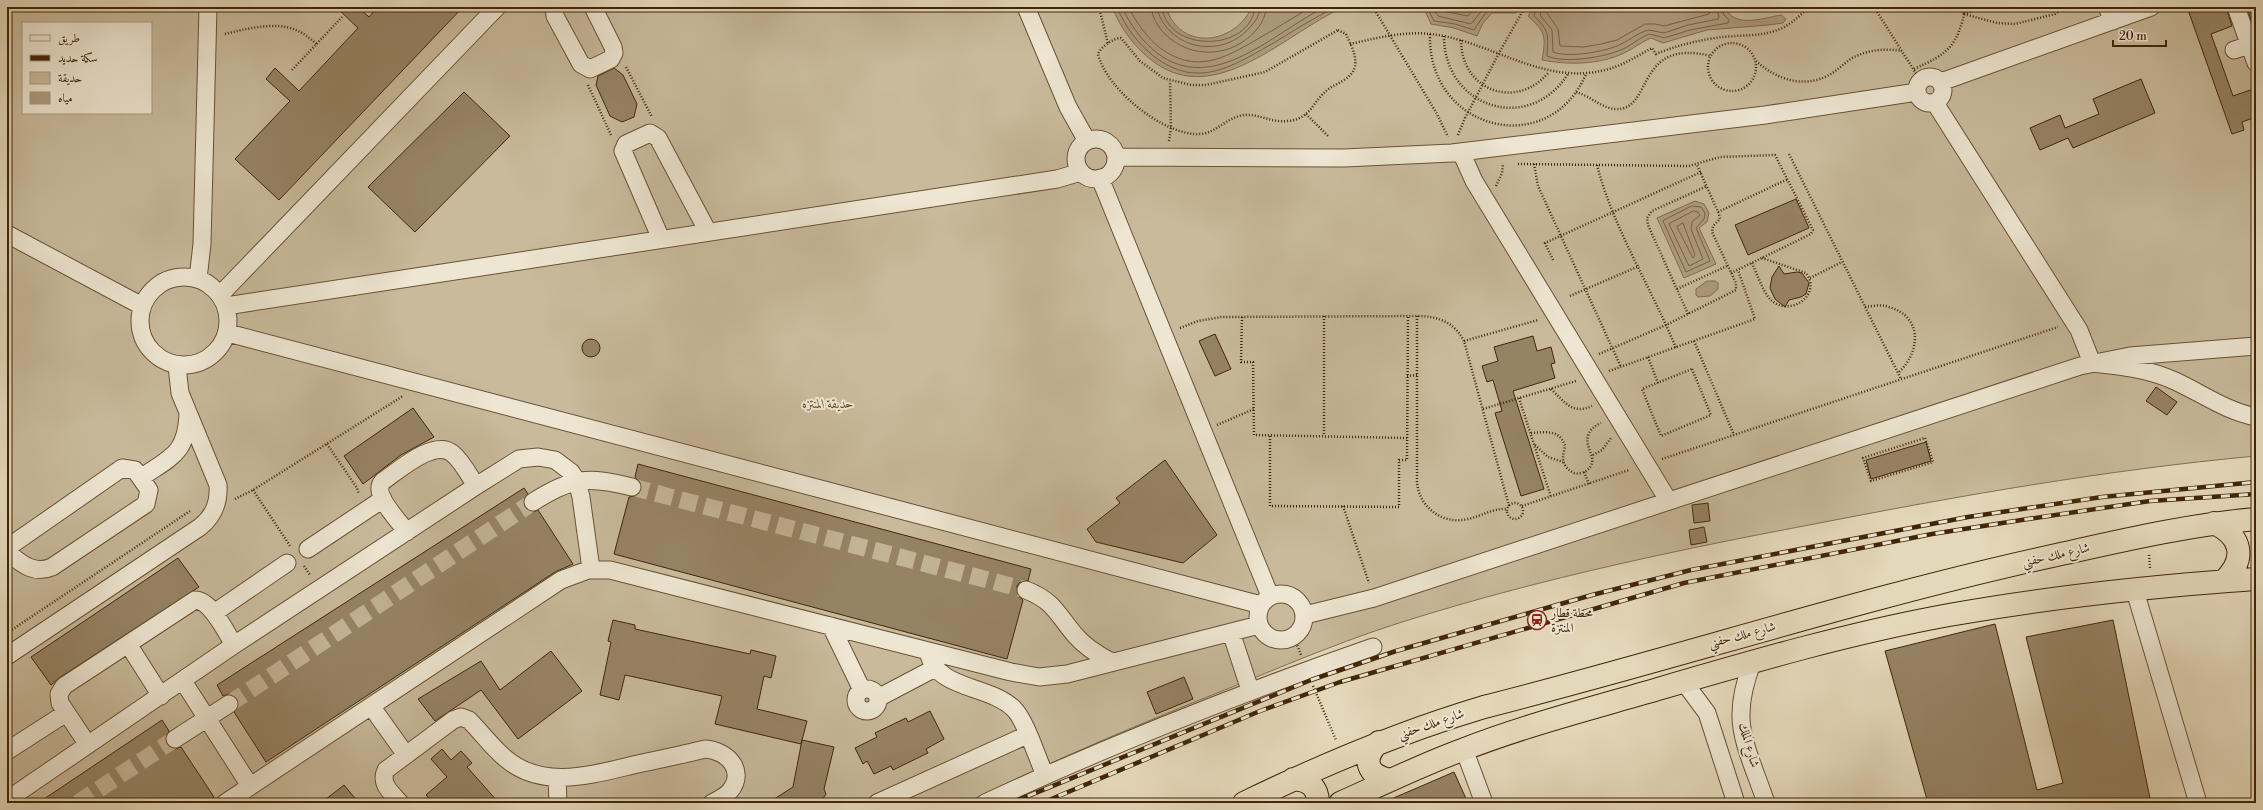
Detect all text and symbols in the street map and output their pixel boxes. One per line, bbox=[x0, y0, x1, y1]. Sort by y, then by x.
legend bbox=[22, 22, 152, 114]
scale bar bbox=[2113, 22, 2166, 48]
text: 20 m bbox=[2119, 29, 2147, 44]
text: طريق bbox=[58, 31, 80, 46]
text: سكة حديد bbox=[58, 51, 98, 66]
text: حديقة bbox=[58, 71, 82, 86]
text: مياه bbox=[58, 91, 73, 106]
park label: حديقة المنتزه bbox=[802, 396, 854, 412]
street label: شارع ملك حفني bbox=[2021, 539, 2092, 573]
place label: محطة قطار المنتزة bbox=[1549, 605, 1593, 636]
station icon: محطة قطار المنتزة bbox=[1526, 609, 1548, 631]
street label: شارع ملك حفني bbox=[1707, 618, 1778, 655]
street label: شارع ملك حفني bbox=[1396, 705, 1467, 746]
street label: شارع الملك bbox=[1732, 721, 1763, 770]

